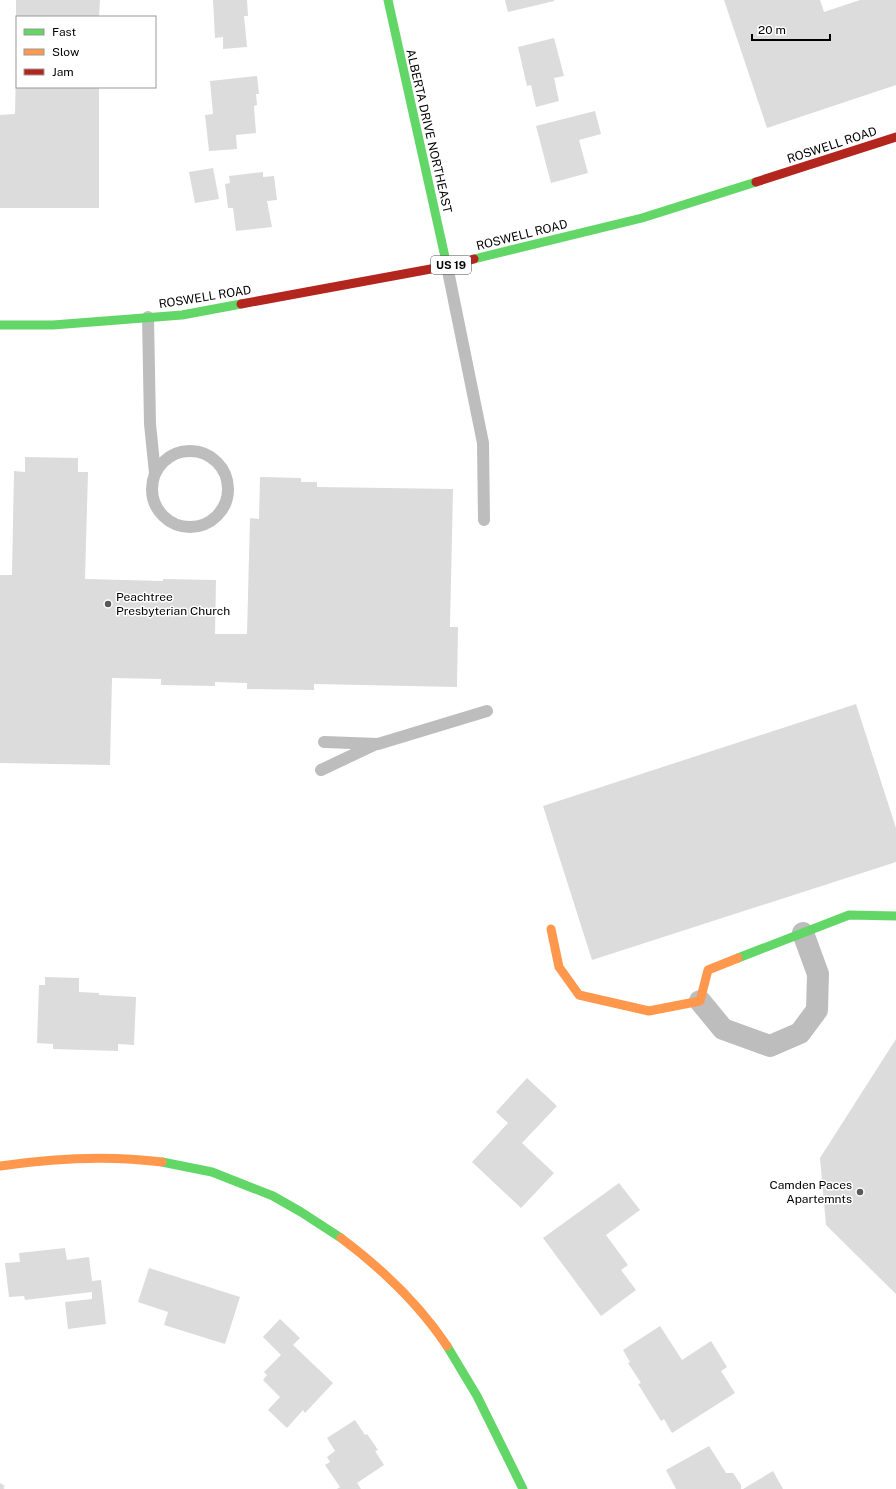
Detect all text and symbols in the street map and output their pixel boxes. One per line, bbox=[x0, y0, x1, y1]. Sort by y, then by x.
legend bbox=[16, 16, 156, 88]
scale bar bbox=[752, 16, 830, 42]
text: 20 m bbox=[758, 23, 786, 37]
text: Fast bbox=[52, 25, 77, 39]
text: Slow bbox=[52, 45, 80, 59]
street label: ALBERTA DRIVE NORTHEAST bbox=[403, 48, 455, 214]
text: Jam bbox=[52, 65, 74, 79]
street label: ROSWELL ROAD bbox=[785, 124, 879, 166]
street label: ROSWELL ROAD bbox=[475, 217, 569, 253]
road number: US 19 bbox=[431, 256, 471, 274]
street label: ROSWELL ROAD bbox=[158, 283, 252, 311]
place label: Peachtree Presbyterian Church bbox=[116, 590, 230, 618]
marker: Peachtree Presbyterian Church bbox=[103, 599, 113, 609]
place label: Camden Paces Apartemnts bbox=[770, 1178, 852, 1206]
marker: Camden Paces Apartemnts bbox=[855, 1187, 865, 1197]

